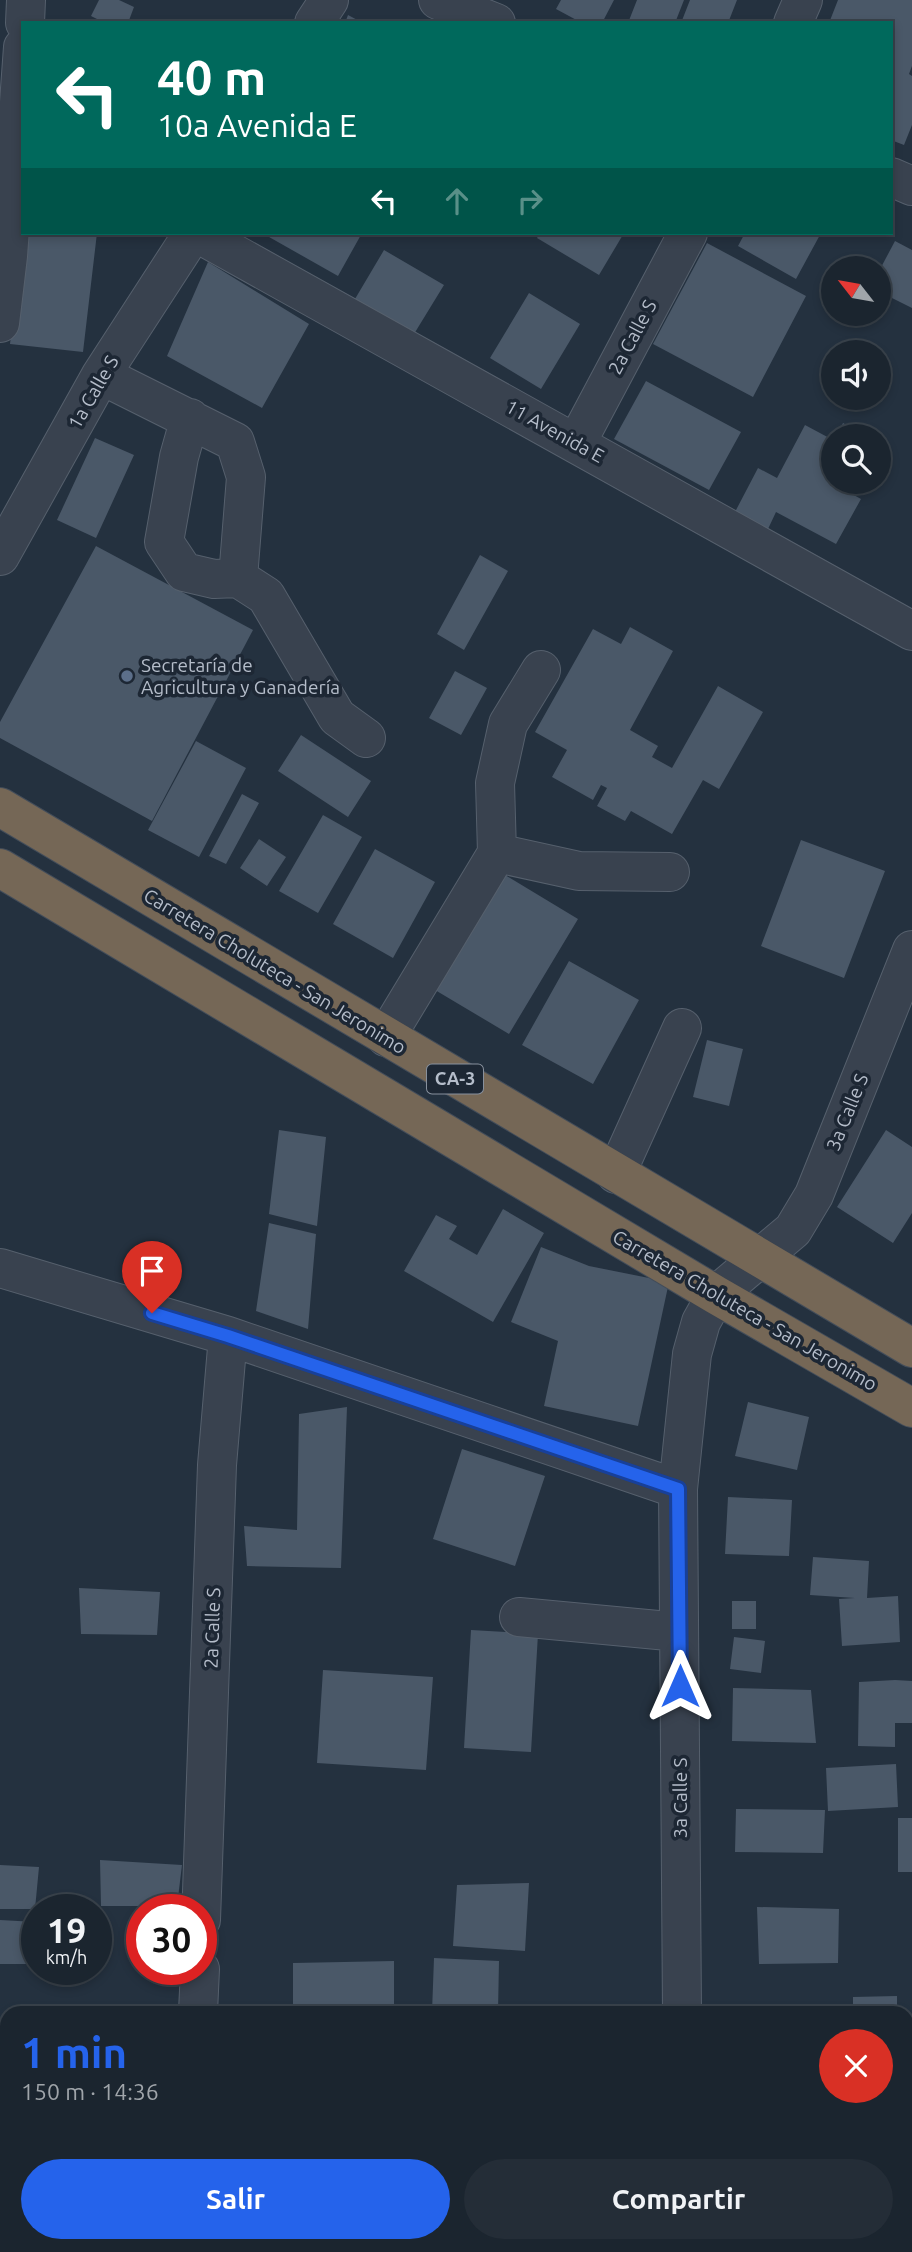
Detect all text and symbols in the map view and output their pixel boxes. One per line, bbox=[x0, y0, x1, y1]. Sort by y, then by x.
icon: left bbox=[42, 49, 133, 140]
text: 40 m bbox=[157, 49, 266, 104]
text: 10a Avenida E bbox=[157, 107, 357, 143]
icon: left bbox=[365, 182, 403, 220]
icon: ahead bbox=[438, 182, 476, 220]
icon: right bbox=[511, 182, 549, 220]
north arrow bbox=[821, 256, 891, 326]
map controls bbox=[821, 256, 891, 494]
street label: 2a Calle S bbox=[603, 296, 661, 378]
button: sound bbox=[821, 340, 891, 410]
street label: 1a Calle S bbox=[63, 351, 123, 433]
street label: 11 Avenida E bbox=[502, 395, 608, 467]
button: search bbox=[821, 424, 891, 494]
place label: Secretaría de Agricultura y Ganadería bbox=[141, 654, 340, 698]
marker: Secretaría de Agricultura y Ganadería bbox=[119, 668, 135, 684]
street label: Carretera Choluteca - San Jeronimo bbox=[140, 884, 410, 1058]
road number: CA-3 bbox=[427, 1064, 483, 1094]
street label: 3a Calle S bbox=[822, 1070, 872, 1154]
street label: Carretera Choluteca - San Jeronimo bbox=[609, 1225, 881, 1395]
pin bbox=[122, 1241, 182, 1313]
icon: arrive bbox=[133, 1252, 171, 1290]
street label: 2a Calle S bbox=[200, 1587, 224, 1669]
position arrow bbox=[643, 1649, 717, 1723]
street label: 3a Calle S bbox=[669, 1757, 691, 1839]
speed limit sign: 30 bbox=[126, 1894, 217, 1985]
text: 19 bbox=[47, 1910, 86, 1950]
text: km/h bbox=[46, 1947, 87, 1967]
text: 1 min bbox=[21, 2029, 127, 2076]
button: close bbox=[819, 2029, 893, 2103]
text: 150 m · 14:36 bbox=[21, 2079, 159, 2104]
button: Salir bbox=[21, 2159, 450, 2239]
button: Compartir bbox=[464, 2159, 893, 2239]

